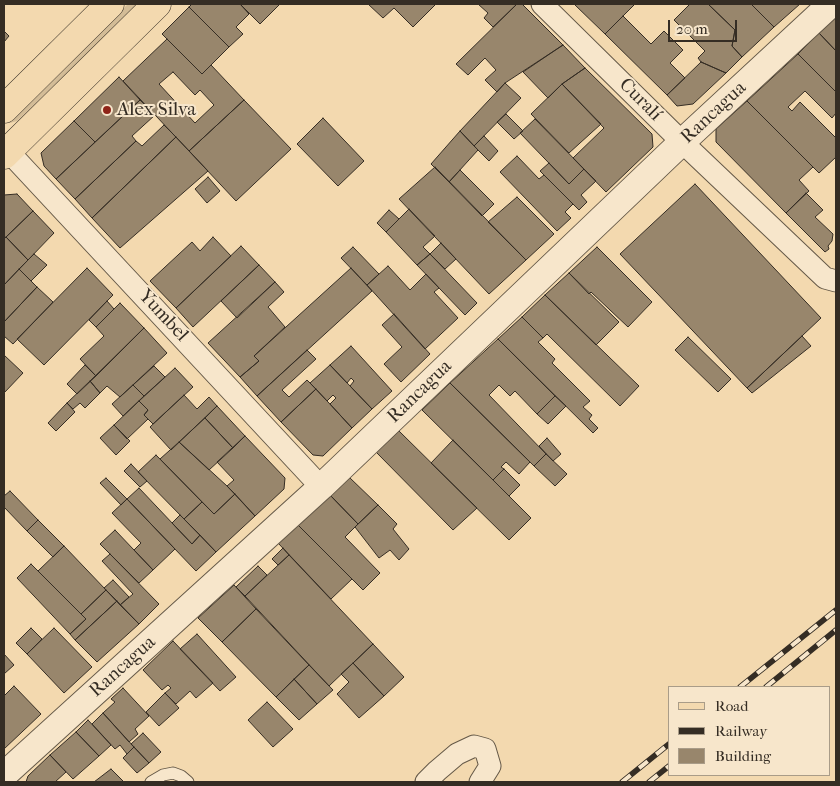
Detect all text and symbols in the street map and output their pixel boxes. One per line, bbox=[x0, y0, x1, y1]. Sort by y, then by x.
scale bar bbox=[670, 10, 739, 42]
text: 20 m bbox=[676, 20, 708, 38]
street label: Curalí bbox=[614, 74, 666, 126]
street label: Rancagua bbox=[677, 77, 751, 149]
place label: Alex Silva bbox=[117, 99, 196, 121]
marker: Alex Silva bbox=[101, 104, 113, 116]
street label: Yumbel bbox=[133, 285, 193, 347]
street label: Rancagua bbox=[383, 356, 457, 428]
street label: Rancagua bbox=[85, 631, 161, 703]
legend bbox=[668, 686, 830, 776]
text: Road bbox=[715, 697, 748, 715]
text: Railway bbox=[715, 722, 767, 740]
text: Building bbox=[715, 747, 771, 765]

